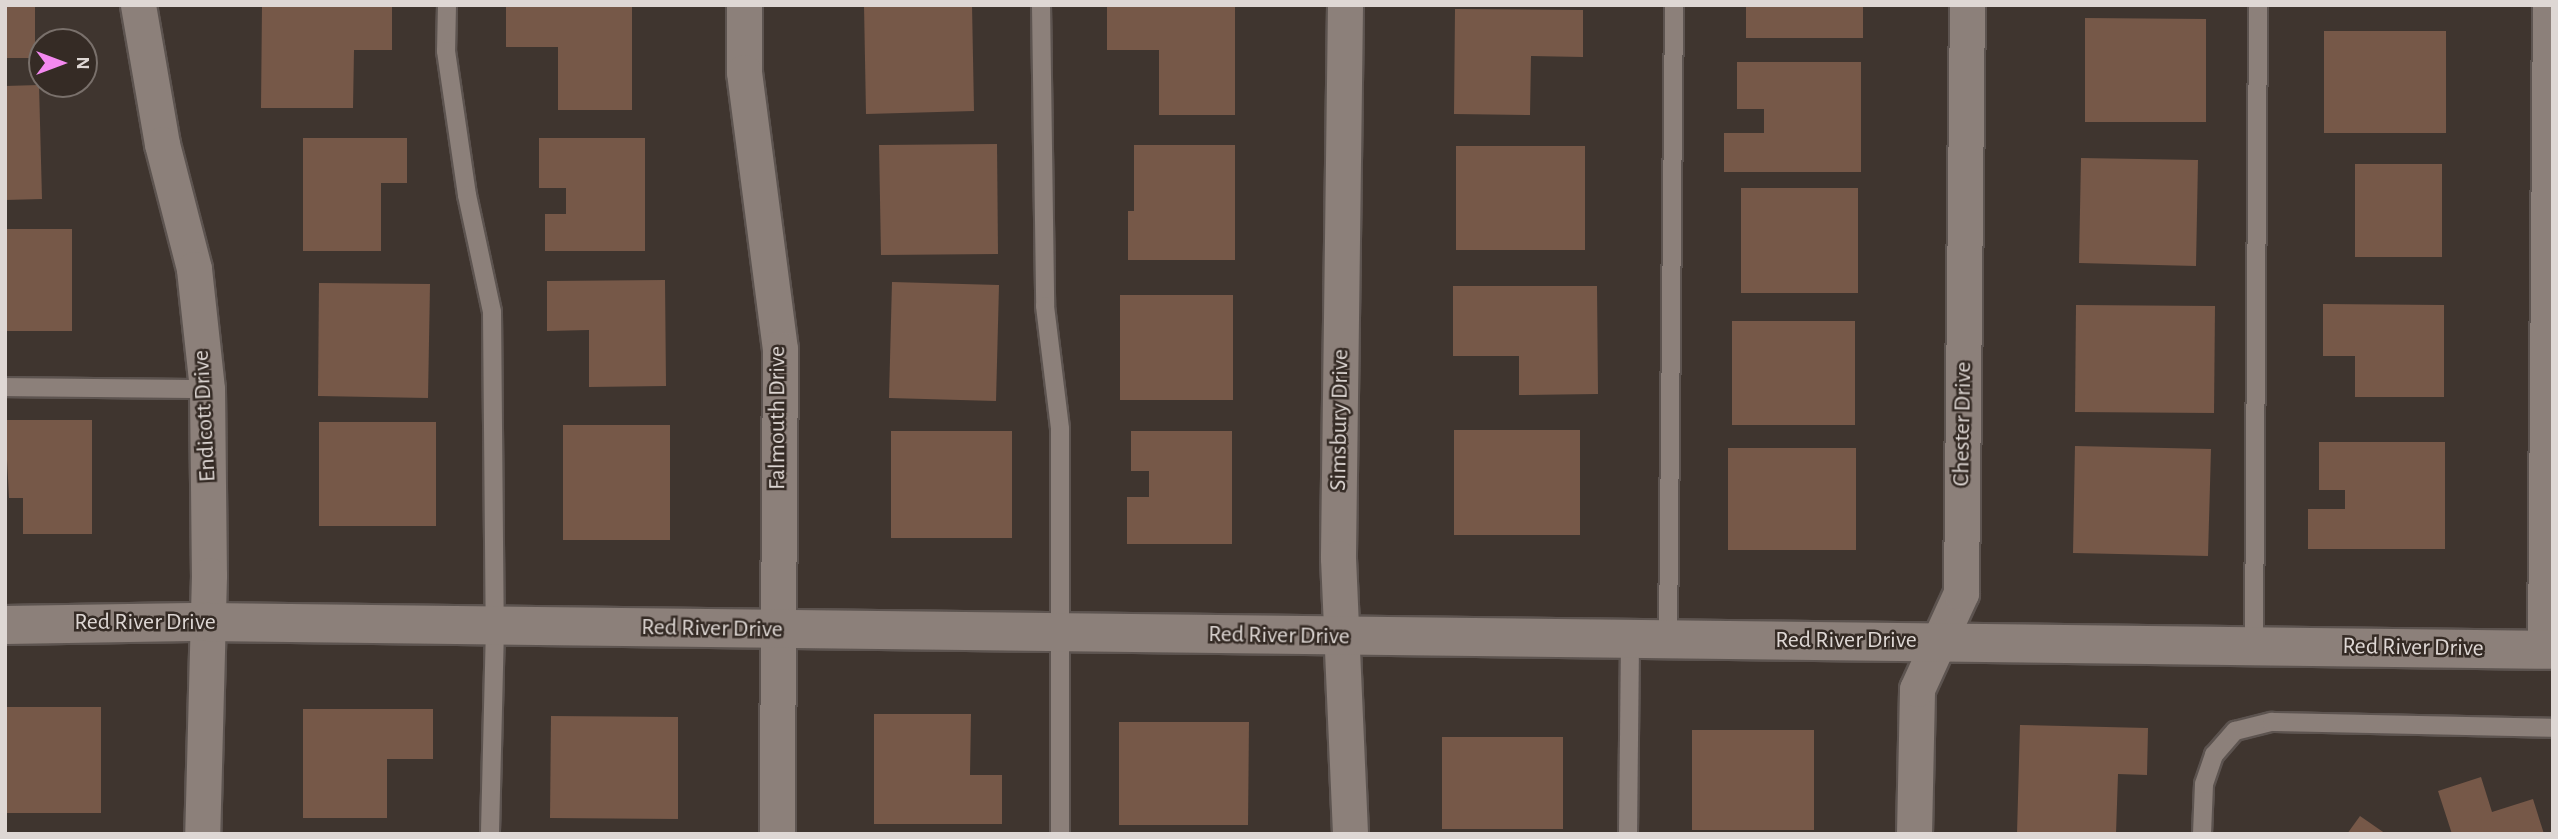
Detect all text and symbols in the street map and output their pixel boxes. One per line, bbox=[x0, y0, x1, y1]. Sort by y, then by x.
north arrow bbox=[28, 28, 98, 98]
text: N bbox=[73, 56, 92, 70]
street label: Falmouth Drive bbox=[764, 346, 792, 490]
street label: Endicott Drive bbox=[187, 349, 223, 483]
street label: Simsbury Drive bbox=[1324, 349, 1356, 491]
street label: Chester Drive bbox=[1948, 361, 1978, 487]
street label: Red River Drive bbox=[74, 609, 216, 637]
street label: Red River Drive bbox=[641, 613, 783, 645]
street label: Red River Drive bbox=[1208, 620, 1350, 652]
street label: Red River Drive bbox=[1775, 627, 1917, 655]
street label: Red River Drive bbox=[2342, 632, 2484, 664]

